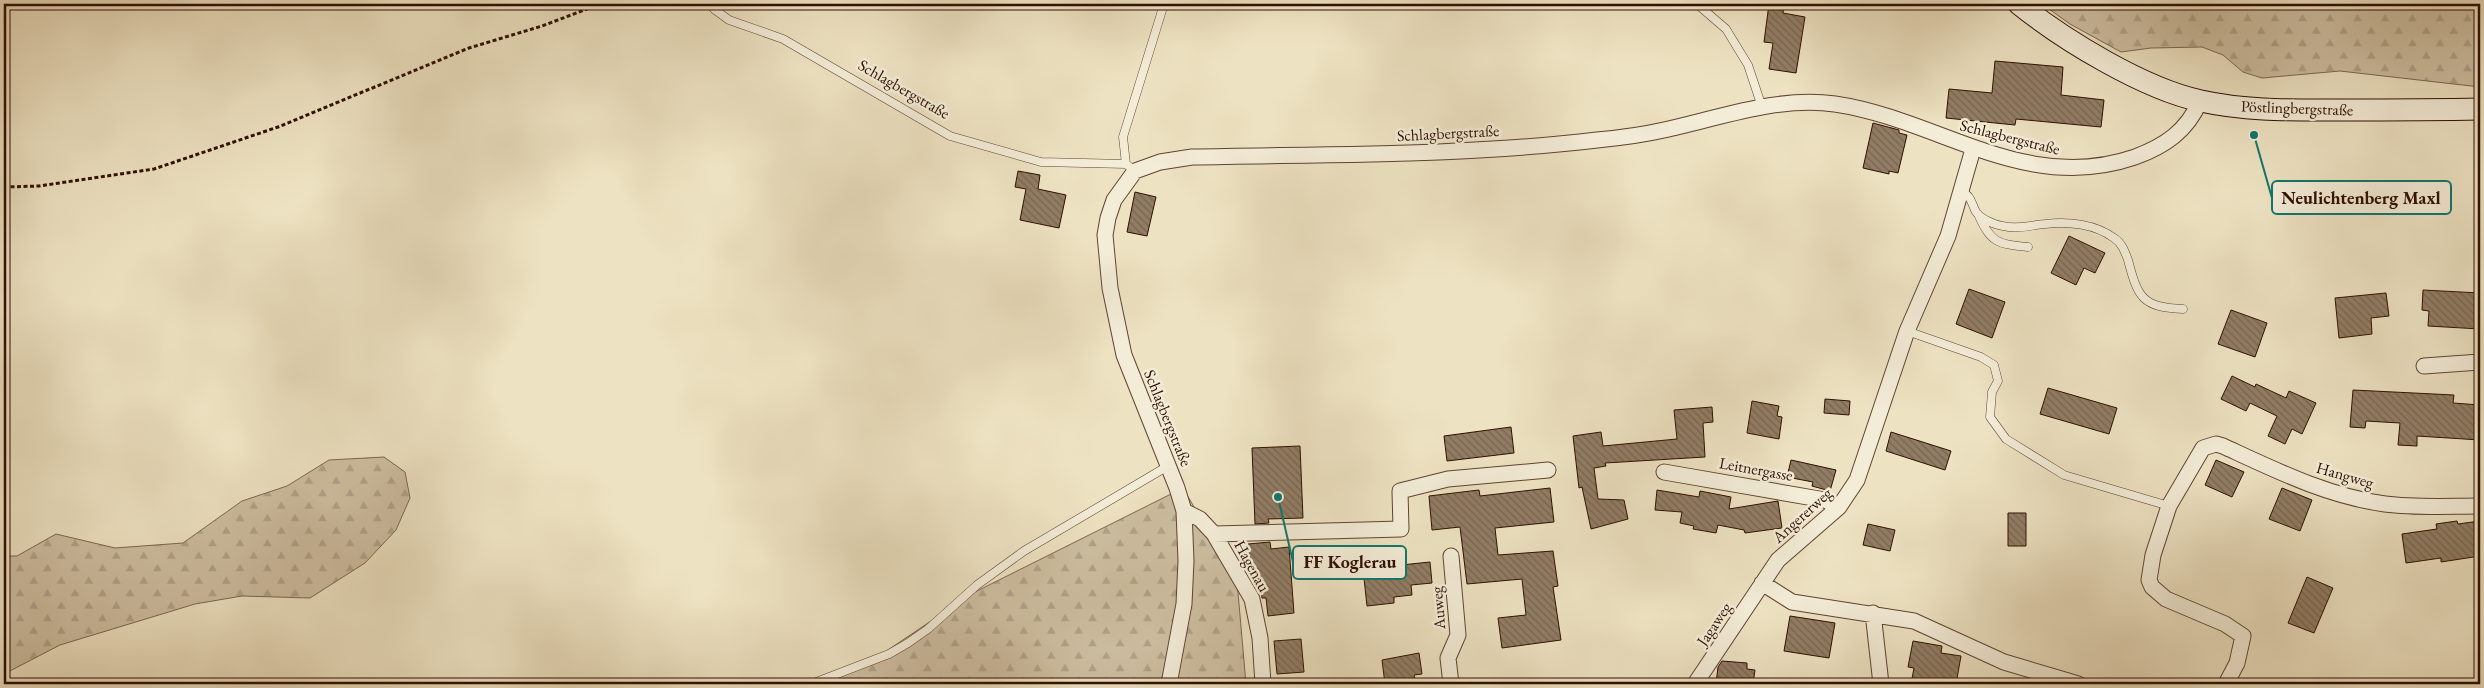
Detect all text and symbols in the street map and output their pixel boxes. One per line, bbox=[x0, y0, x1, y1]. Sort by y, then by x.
street label: Schlagbergstraße bbox=[854, 54, 954, 124]
street label: Pöstlingbergstraße bbox=[2241, 96, 2353, 120]
street label: Schlagbergstraße bbox=[1958, 114, 2062, 160]
street label: Schlagbergstraße bbox=[1396, 120, 1500, 146]
callout: Neulichtenberg Maxl bbox=[2272, 181, 2451, 214]
text: Neulichtenberg Maxl bbox=[2281, 186, 2441, 209]
street label: Schlagbergstraße bbox=[1139, 367, 1197, 469]
street label: Leitnergasse bbox=[1718, 452, 1794, 486]
street label: Hangweg bbox=[2314, 457, 2377, 493]
street label: Angererweg bbox=[1767, 482, 1837, 548]
street label: Hagenau bbox=[1229, 537, 1275, 596]
callout: FF Koglerau bbox=[1293, 546, 1406, 579]
text: FF Koglerau bbox=[1304, 550, 1397, 573]
street label: Auweg bbox=[1426, 584, 1450, 631]
street label: Jagaweg bbox=[1691, 597, 1737, 652]

